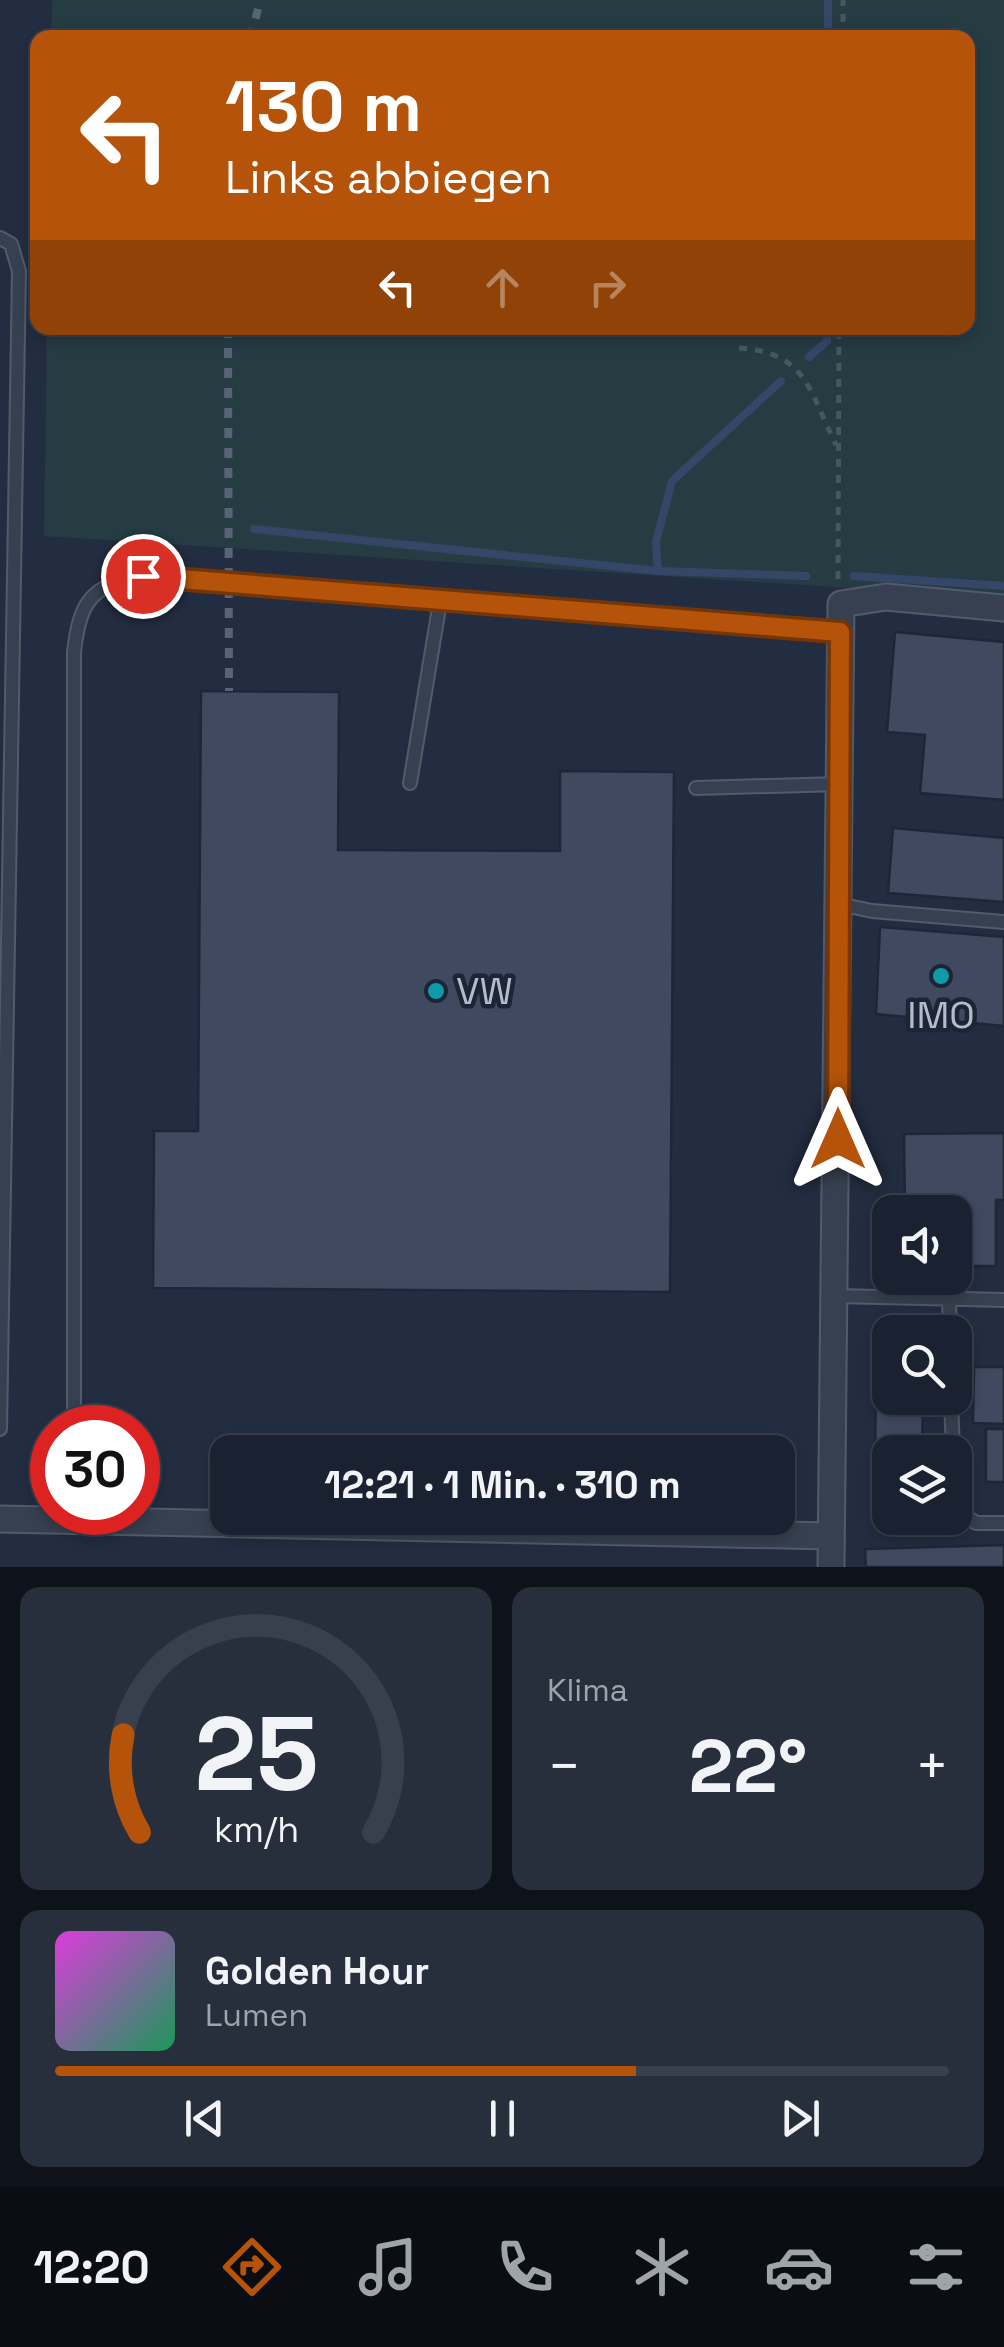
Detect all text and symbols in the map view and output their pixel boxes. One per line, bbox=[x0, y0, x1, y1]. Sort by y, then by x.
text: 130 m bbox=[225, 62, 422, 151]
icon: left bbox=[60, 70, 190, 200]
text: Links abbiegen bbox=[225, 149, 552, 206]
icon: left bbox=[370, 260, 425, 315]
icon: ahead bbox=[475, 260, 530, 315]
icon: right bbox=[580, 260, 635, 315]
pin bbox=[101, 534, 186, 619]
icon: arrive bbox=[116, 549, 171, 604]
marker: IMO bbox=[930, 965, 952, 987]
place label: VW bbox=[456, 967, 513, 1015]
marker: VW bbox=[425, 980, 447, 1002]
place label: IMO bbox=[907, 991, 975, 1039]
position arrow bbox=[786, 1087, 890, 1191]
map controls bbox=[872, 1195, 972, 1535]
button: sound bbox=[872, 1195, 972, 1295]
button: search bbox=[872, 1315, 972, 1415]
speed limit sign: 30 bbox=[30, 1405, 160, 1535]
button: layers bbox=[872, 1435, 972, 1535]
text: 12:21 · 1 Min. · 310 m bbox=[324, 1461, 681, 1509]
text: Klima bbox=[547, 1670, 628, 1710]
text: 25 bbox=[194, 1688, 318, 1820]
text: 22° bbox=[689, 1718, 807, 1814]
text: − bbox=[547, 1731, 581, 1801]
text: + bbox=[915, 1731, 949, 1801]
text: km/h bbox=[213, 1807, 299, 1852]
text: Golden Hour bbox=[205, 1947, 429, 1995]
text: Lumen bbox=[205, 1995, 308, 2035]
icon: previous bbox=[177, 2091, 232, 2146]
icon: pause bbox=[475, 2091, 530, 2146]
icon: next bbox=[773, 2091, 828, 2146]
icon: directions bbox=[217, 2232, 287, 2302]
icon: music bbox=[353, 2232, 423, 2302]
icon: phone bbox=[490, 2232, 560, 2302]
icon: climate bbox=[627, 2232, 697, 2302]
icon: car bbox=[764, 2232, 834, 2302]
icon: filters bbox=[901, 2232, 971, 2302]
text: 12:20 bbox=[33, 2239, 150, 2296]

